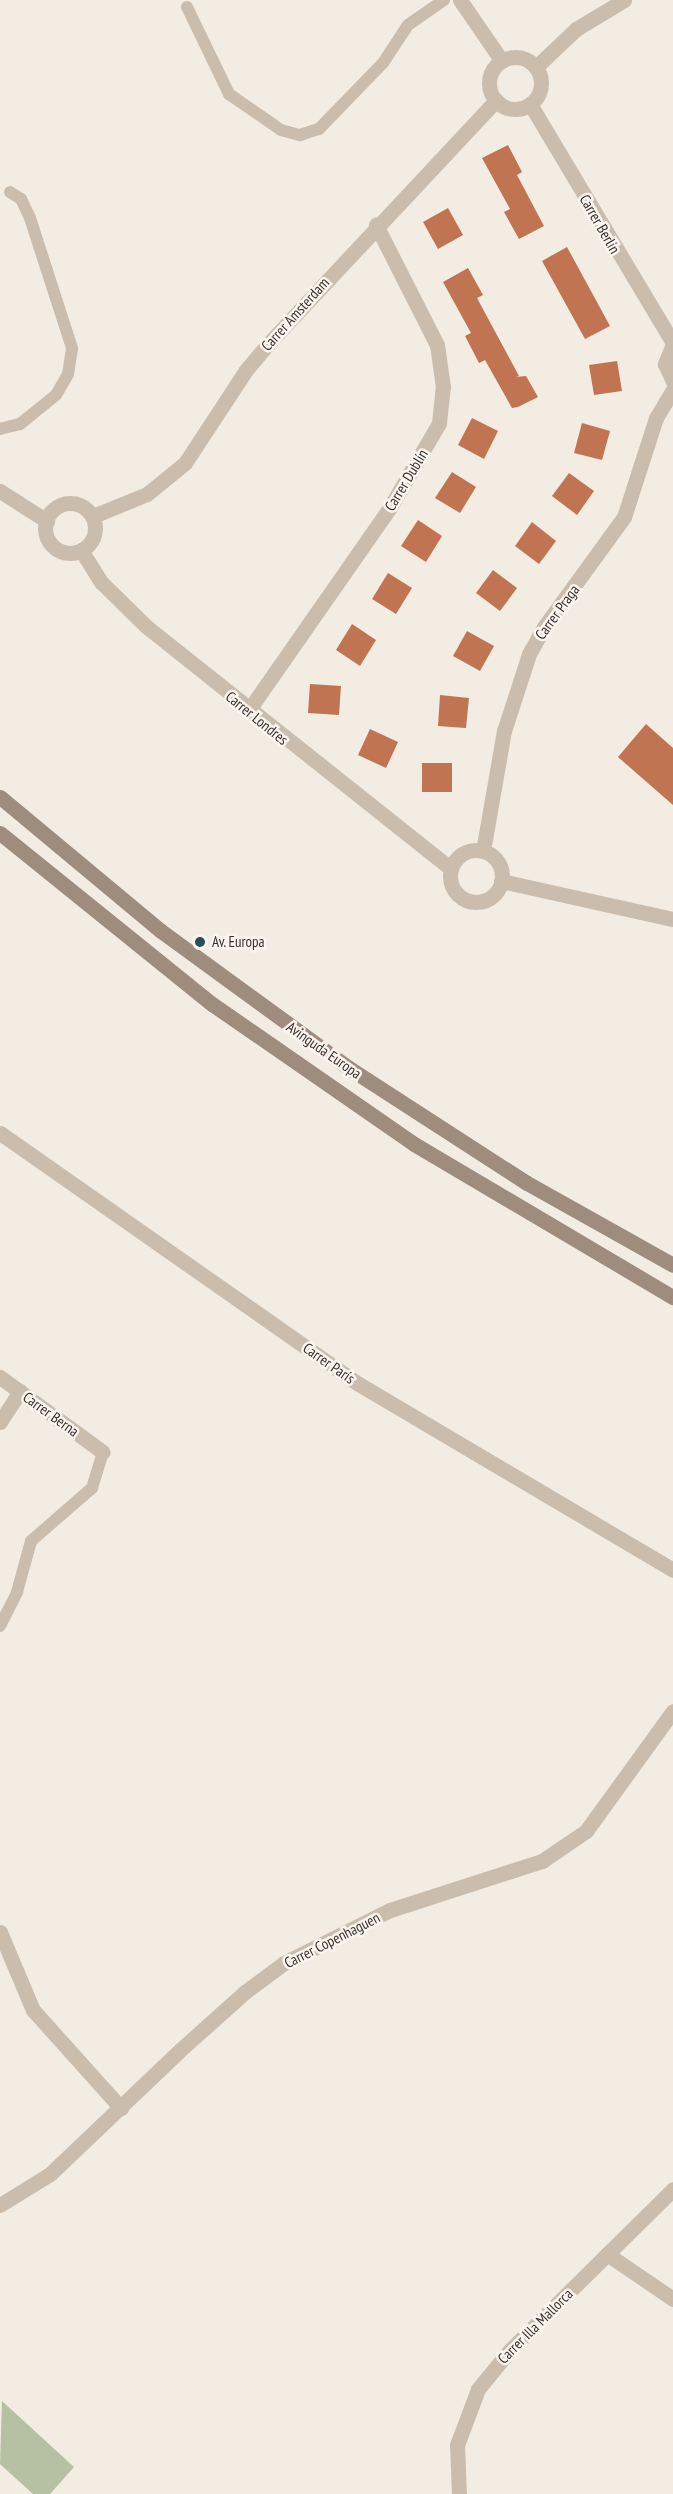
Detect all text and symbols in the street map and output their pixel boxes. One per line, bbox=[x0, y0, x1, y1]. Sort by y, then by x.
street label: Carrer Berlín bbox=[576, 191, 624, 257]
street label: Carrer Amsterdam bbox=[257, 273, 333, 355]
street label: Carrer Dublín bbox=[381, 446, 431, 514]
street label: Carrer Praga bbox=[531, 581, 583, 643]
street label: Carrer Londres bbox=[222, 687, 292, 749]
place label: Av. Europa bbox=[212, 933, 265, 951]
marker: Av. Europa bbox=[193, 935, 207, 949]
street label: Avinguda Europa bbox=[283, 1018, 365, 1082]
street label: Carrer París bbox=[300, 1339, 358, 1387]
street label: Carrer Berna bbox=[20, 1388, 82, 1440]
street label: Carrer Copenhaguen bbox=[281, 1908, 383, 1972]
street label: Carrer Illa Mallorca bbox=[494, 2285, 576, 2367]

